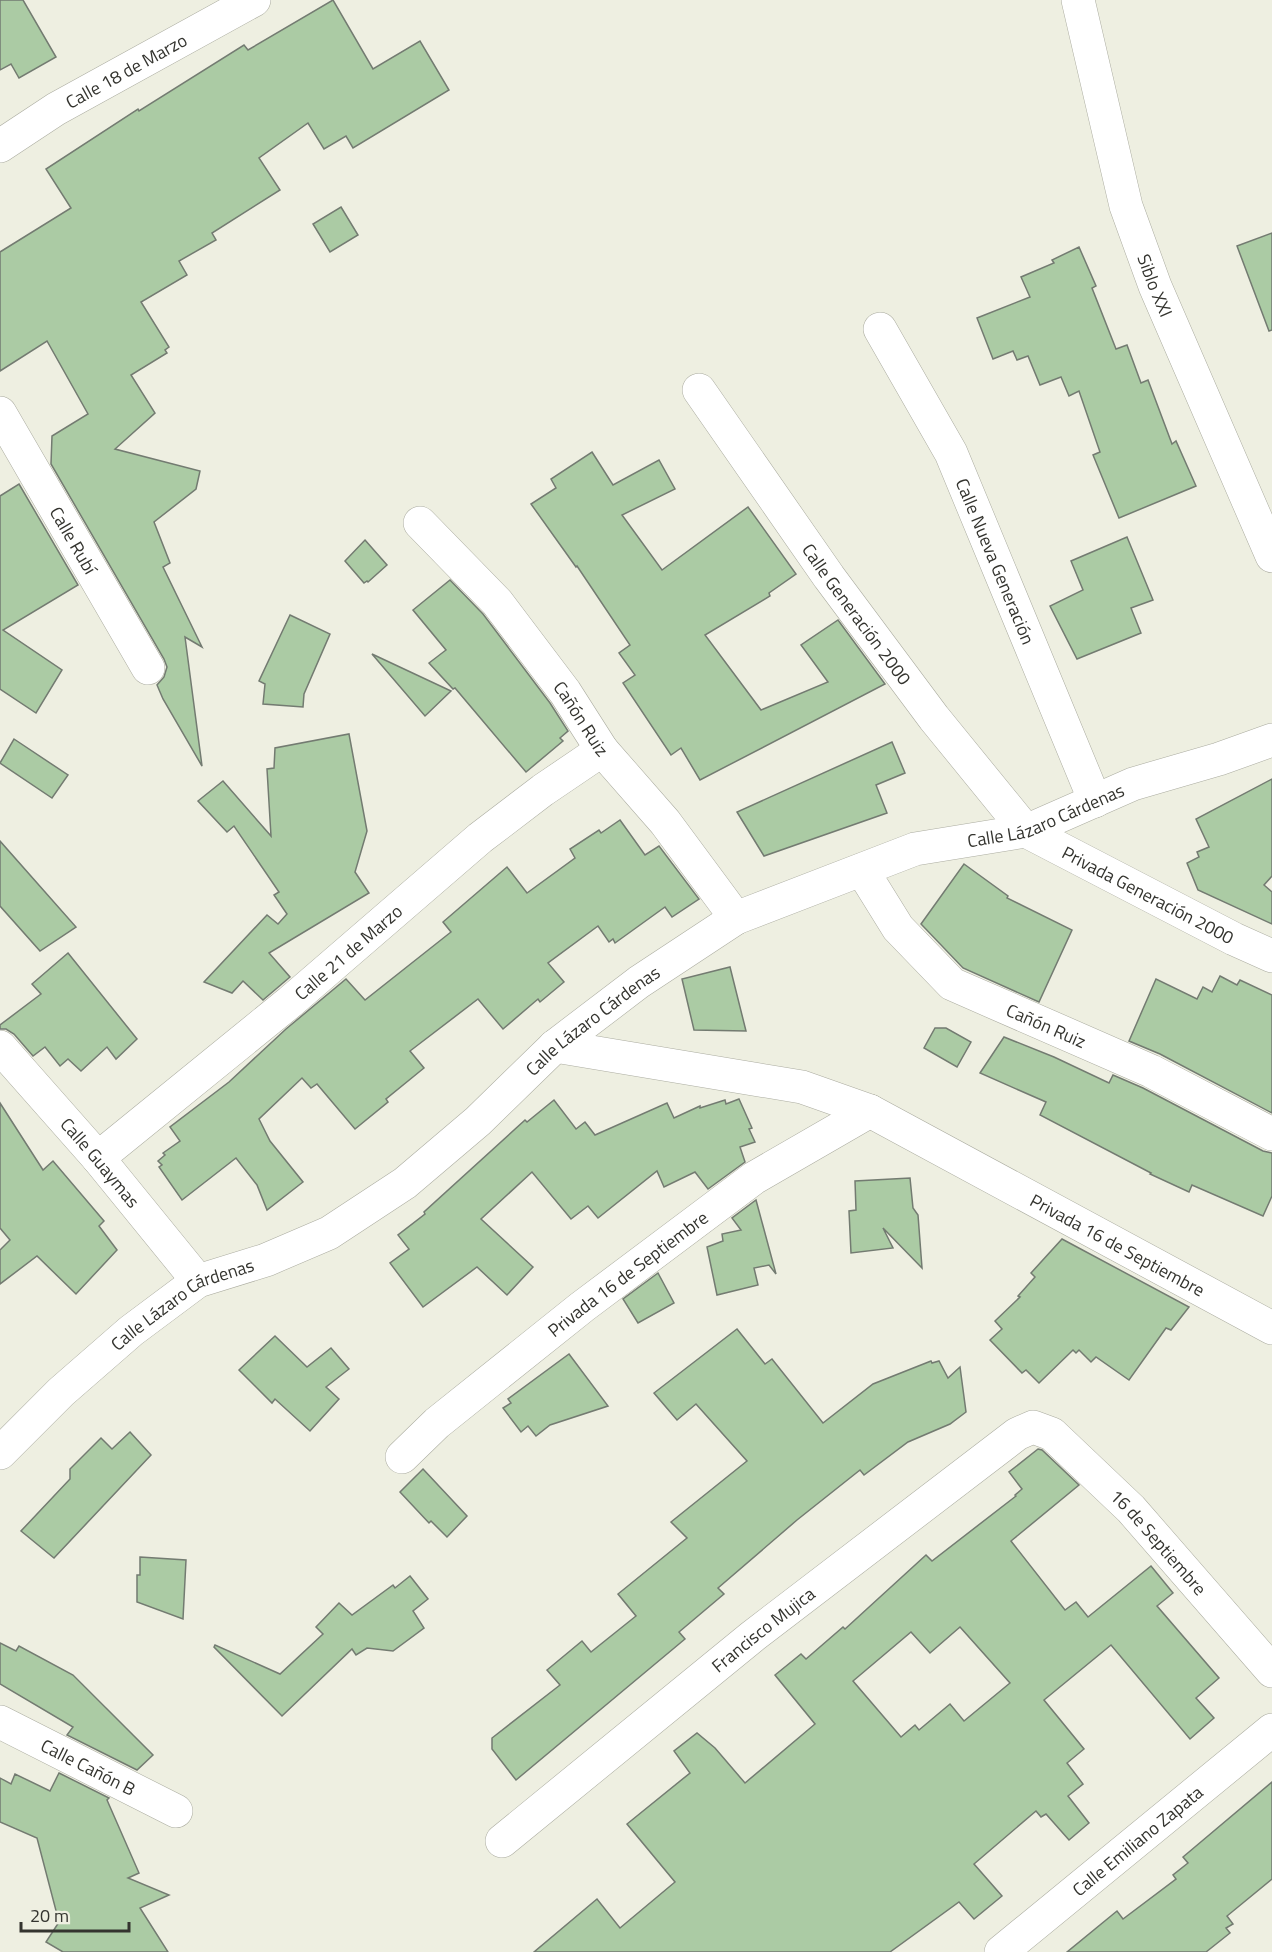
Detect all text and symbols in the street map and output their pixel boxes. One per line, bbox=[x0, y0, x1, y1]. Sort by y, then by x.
street label: Calle 18 de Marzo bbox=[60, 26, 192, 115]
street label: Siblo XXI bbox=[1131, 250, 1180, 321]
street label: Calle Nueva Generación bbox=[949, 474, 1042, 648]
street label: Calle Rubí bbox=[43, 501, 105, 581]
street label: Calle Generación 2000 bbox=[796, 538, 918, 690]
street label: Cañón Ruiz bbox=[547, 675, 615, 762]
street label: Calle Lázaro Cárdenas bbox=[965, 776, 1128, 854]
street label: Privada Generación 2000 bbox=[1057, 839, 1239, 950]
street label: Calle 21 de Marzo bbox=[288, 898, 408, 1006]
street label: Calle Lázaro Cárdenas bbox=[519, 958, 665, 1082]
street label: Cañón Ruiz bbox=[1002, 996, 1090, 1055]
street label: Calle Guaymas bbox=[54, 1111, 147, 1213]
street label: Privada 16 de Septiembre bbox=[1025, 1187, 1210, 1303]
street label: Privada 16 de Septiembre bbox=[542, 1204, 713, 1343]
street label: Calle Lázaro Cárdenas bbox=[104, 1251, 257, 1357]
street label: 16 de Septiembre bbox=[1104, 1483, 1213, 1601]
street label: Francisco Mujica bbox=[705, 1580, 820, 1678]
street label: Calle Cañón B bbox=[36, 1731, 140, 1802]
street label: Calle Emiliano Zapata bbox=[1066, 1779, 1208, 1902]
scale bar bbox=[21, 1895, 129, 1933]
text: 20 m bbox=[30, 1902, 69, 1929]

